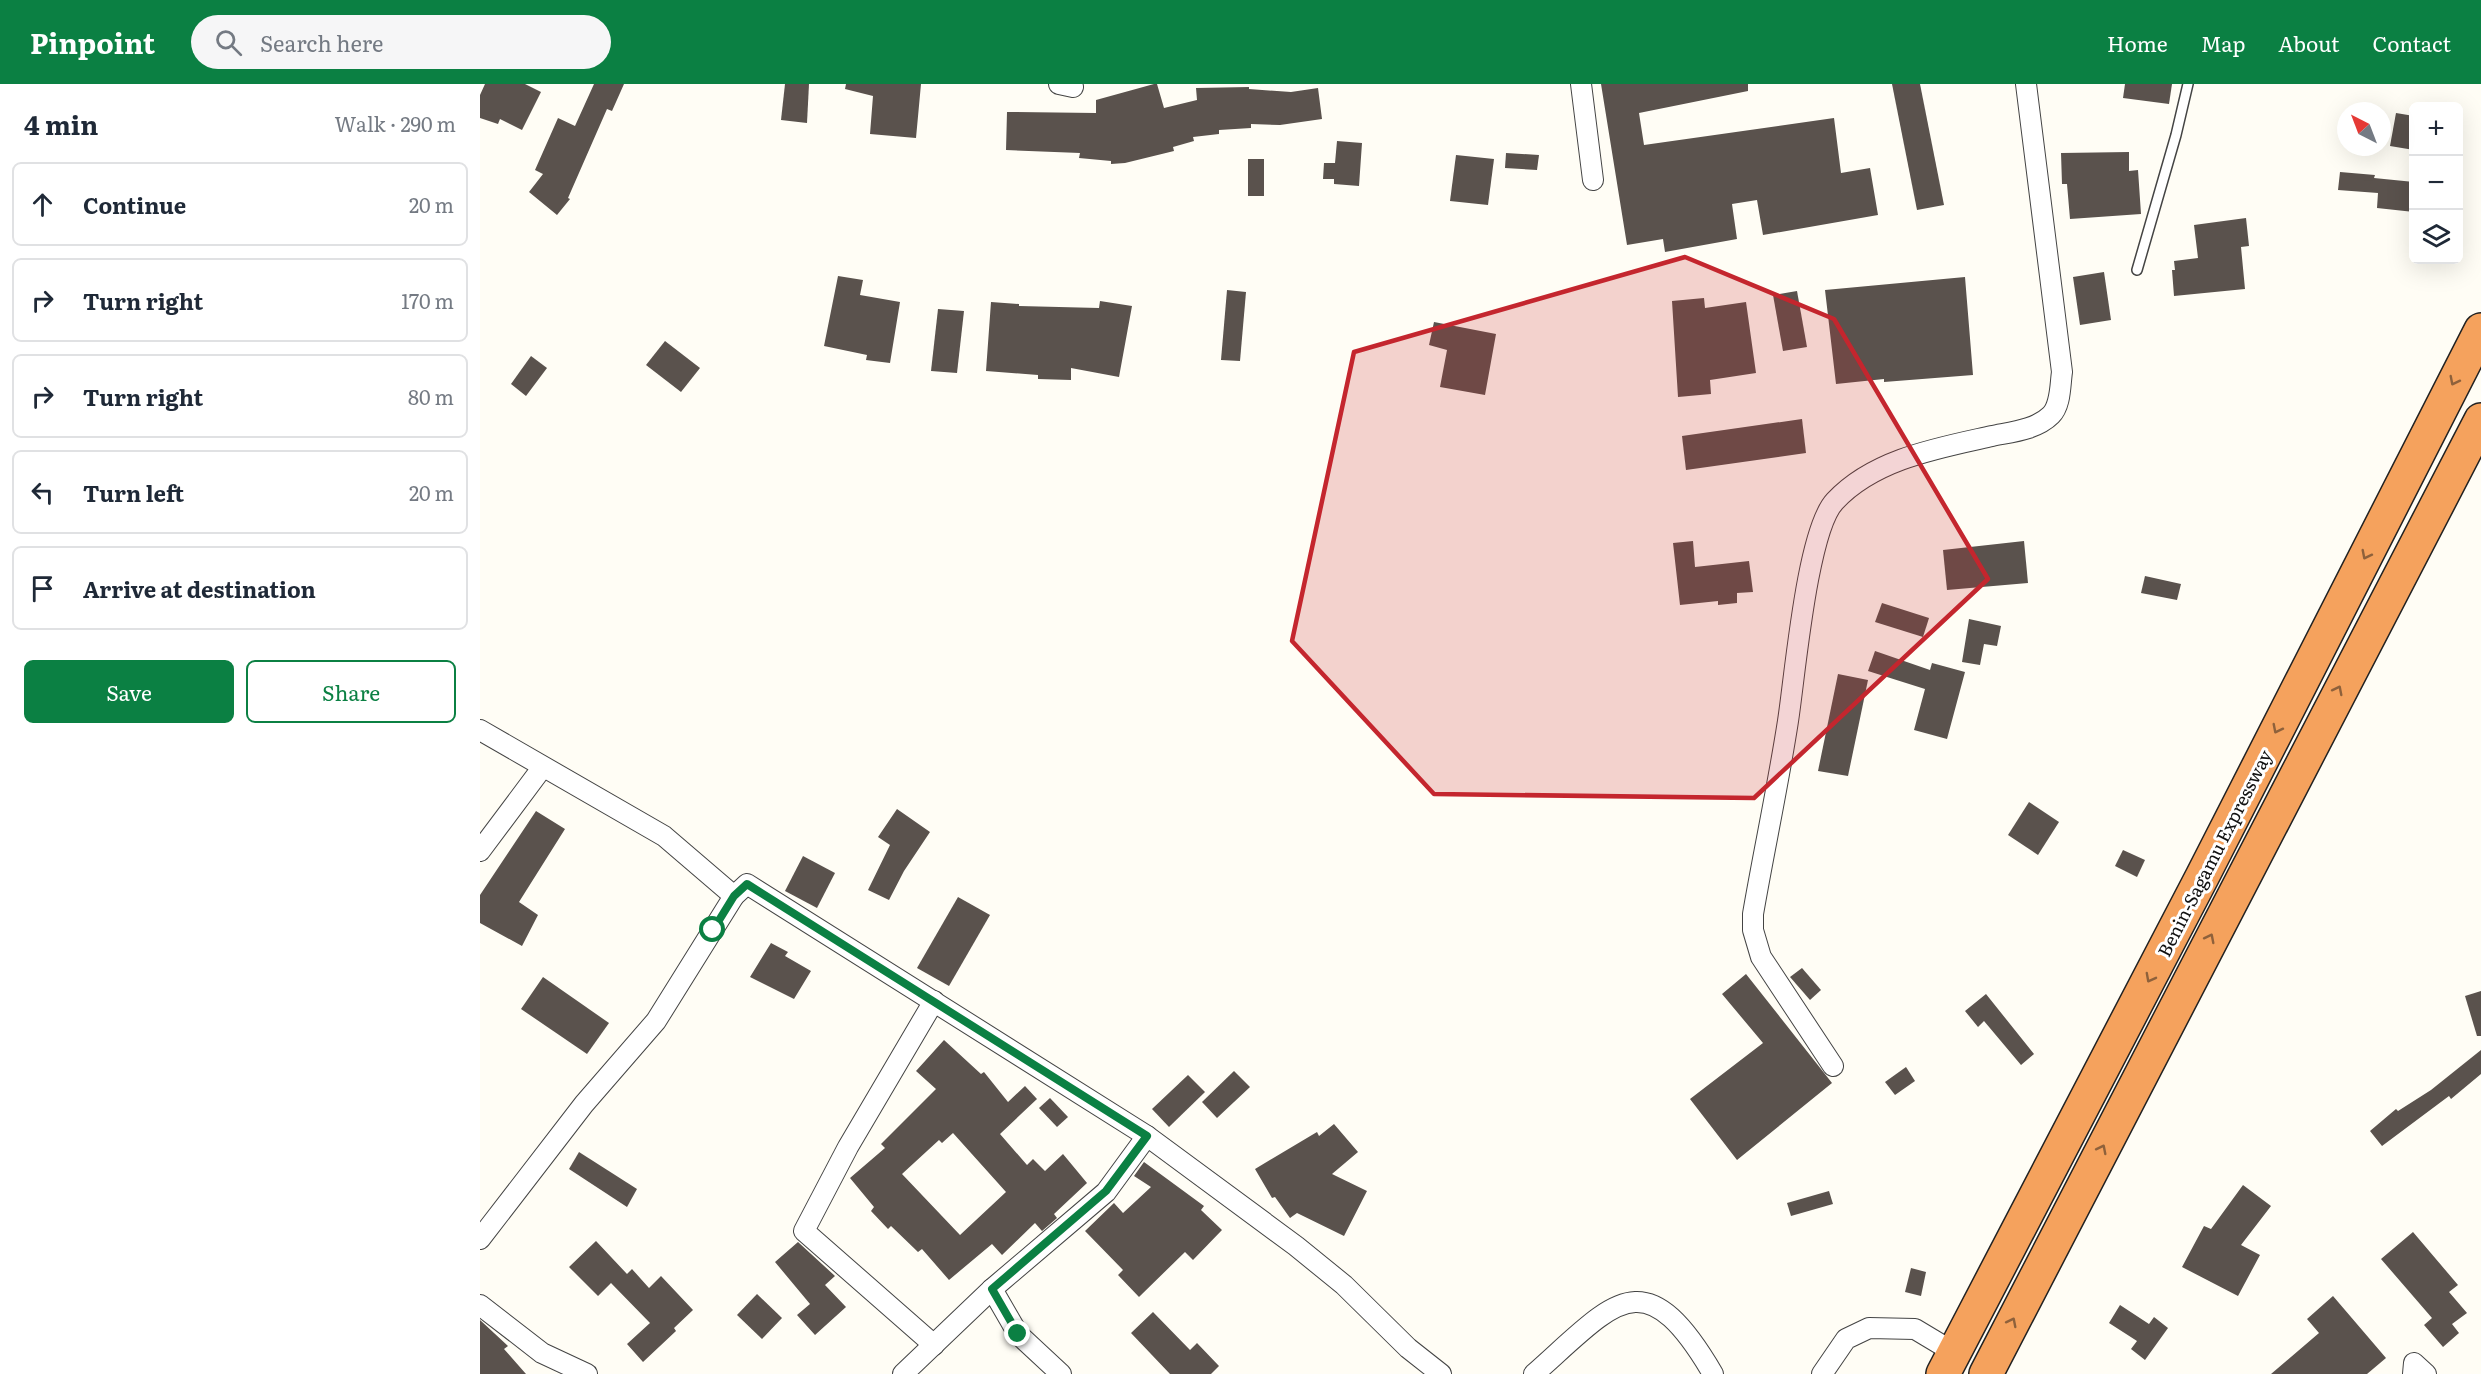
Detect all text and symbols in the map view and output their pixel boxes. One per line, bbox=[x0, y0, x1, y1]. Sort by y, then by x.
search box bbox=[191, 15, 611, 69]
text: Pinpoint bbox=[30, 21, 155, 63]
icon: search bbox=[212, 26, 245, 59]
text: Search here bbox=[260, 26, 383, 59]
text: Home bbox=[2107, 27, 2168, 58]
text: Map bbox=[2201, 27, 2245, 58]
text: About bbox=[2278, 27, 2340, 58]
text: Contact bbox=[2373, 27, 2451, 58]
north arrow bbox=[2337, 102, 2391, 156]
map controls bbox=[2409, 102, 2463, 264]
button: + bbox=[2409, 102, 2463, 156]
text: 4 min bbox=[24, 104, 98, 143]
text: Walk · 290 m bbox=[335, 108, 456, 138]
button: − bbox=[2409, 156, 2463, 210]
icon: ahead bbox=[26, 188, 59, 221]
text: Continue bbox=[83, 188, 186, 221]
text: 20 m bbox=[409, 189, 454, 219]
button: layers bbox=[2409, 210, 2463, 264]
icon: right bbox=[26, 284, 59, 317]
text: Turn right bbox=[83, 284, 203, 317]
text: 170 m bbox=[401, 285, 454, 315]
one-way arrow bbox=[2449, 375, 2461, 386]
icon: right bbox=[26, 380, 59, 413]
text: Turn right bbox=[83, 380, 203, 413]
text: 80 m bbox=[408, 381, 454, 411]
icon: left bbox=[26, 476, 59, 509]
text: Turn left bbox=[83, 476, 184, 509]
text: 20 m bbox=[409, 477, 454, 507]
one-way arrow bbox=[2361, 549, 2373, 560]
icon: arrive bbox=[26, 572, 59, 605]
text: Arrive at destination bbox=[83, 572, 316, 605]
button: Save bbox=[24, 660, 234, 723]
button: Share bbox=[246, 660, 456, 723]
one-way arrow bbox=[2331, 686, 2343, 697]
one-way arrow bbox=[2273, 723, 2285, 734]
street label: Benin-Sagamu Expressway bbox=[2150, 744, 2278, 961]
route start bbox=[699, 916, 725, 942]
one-way arrow bbox=[2203, 934, 2214, 944]
one-way arrow bbox=[2146, 971, 2157, 982]
one-way arrow bbox=[2094, 1144, 2106, 1155]
one-way arrow bbox=[2005, 1317, 2017, 1328]
route end bbox=[1004, 1320, 1030, 1346]

